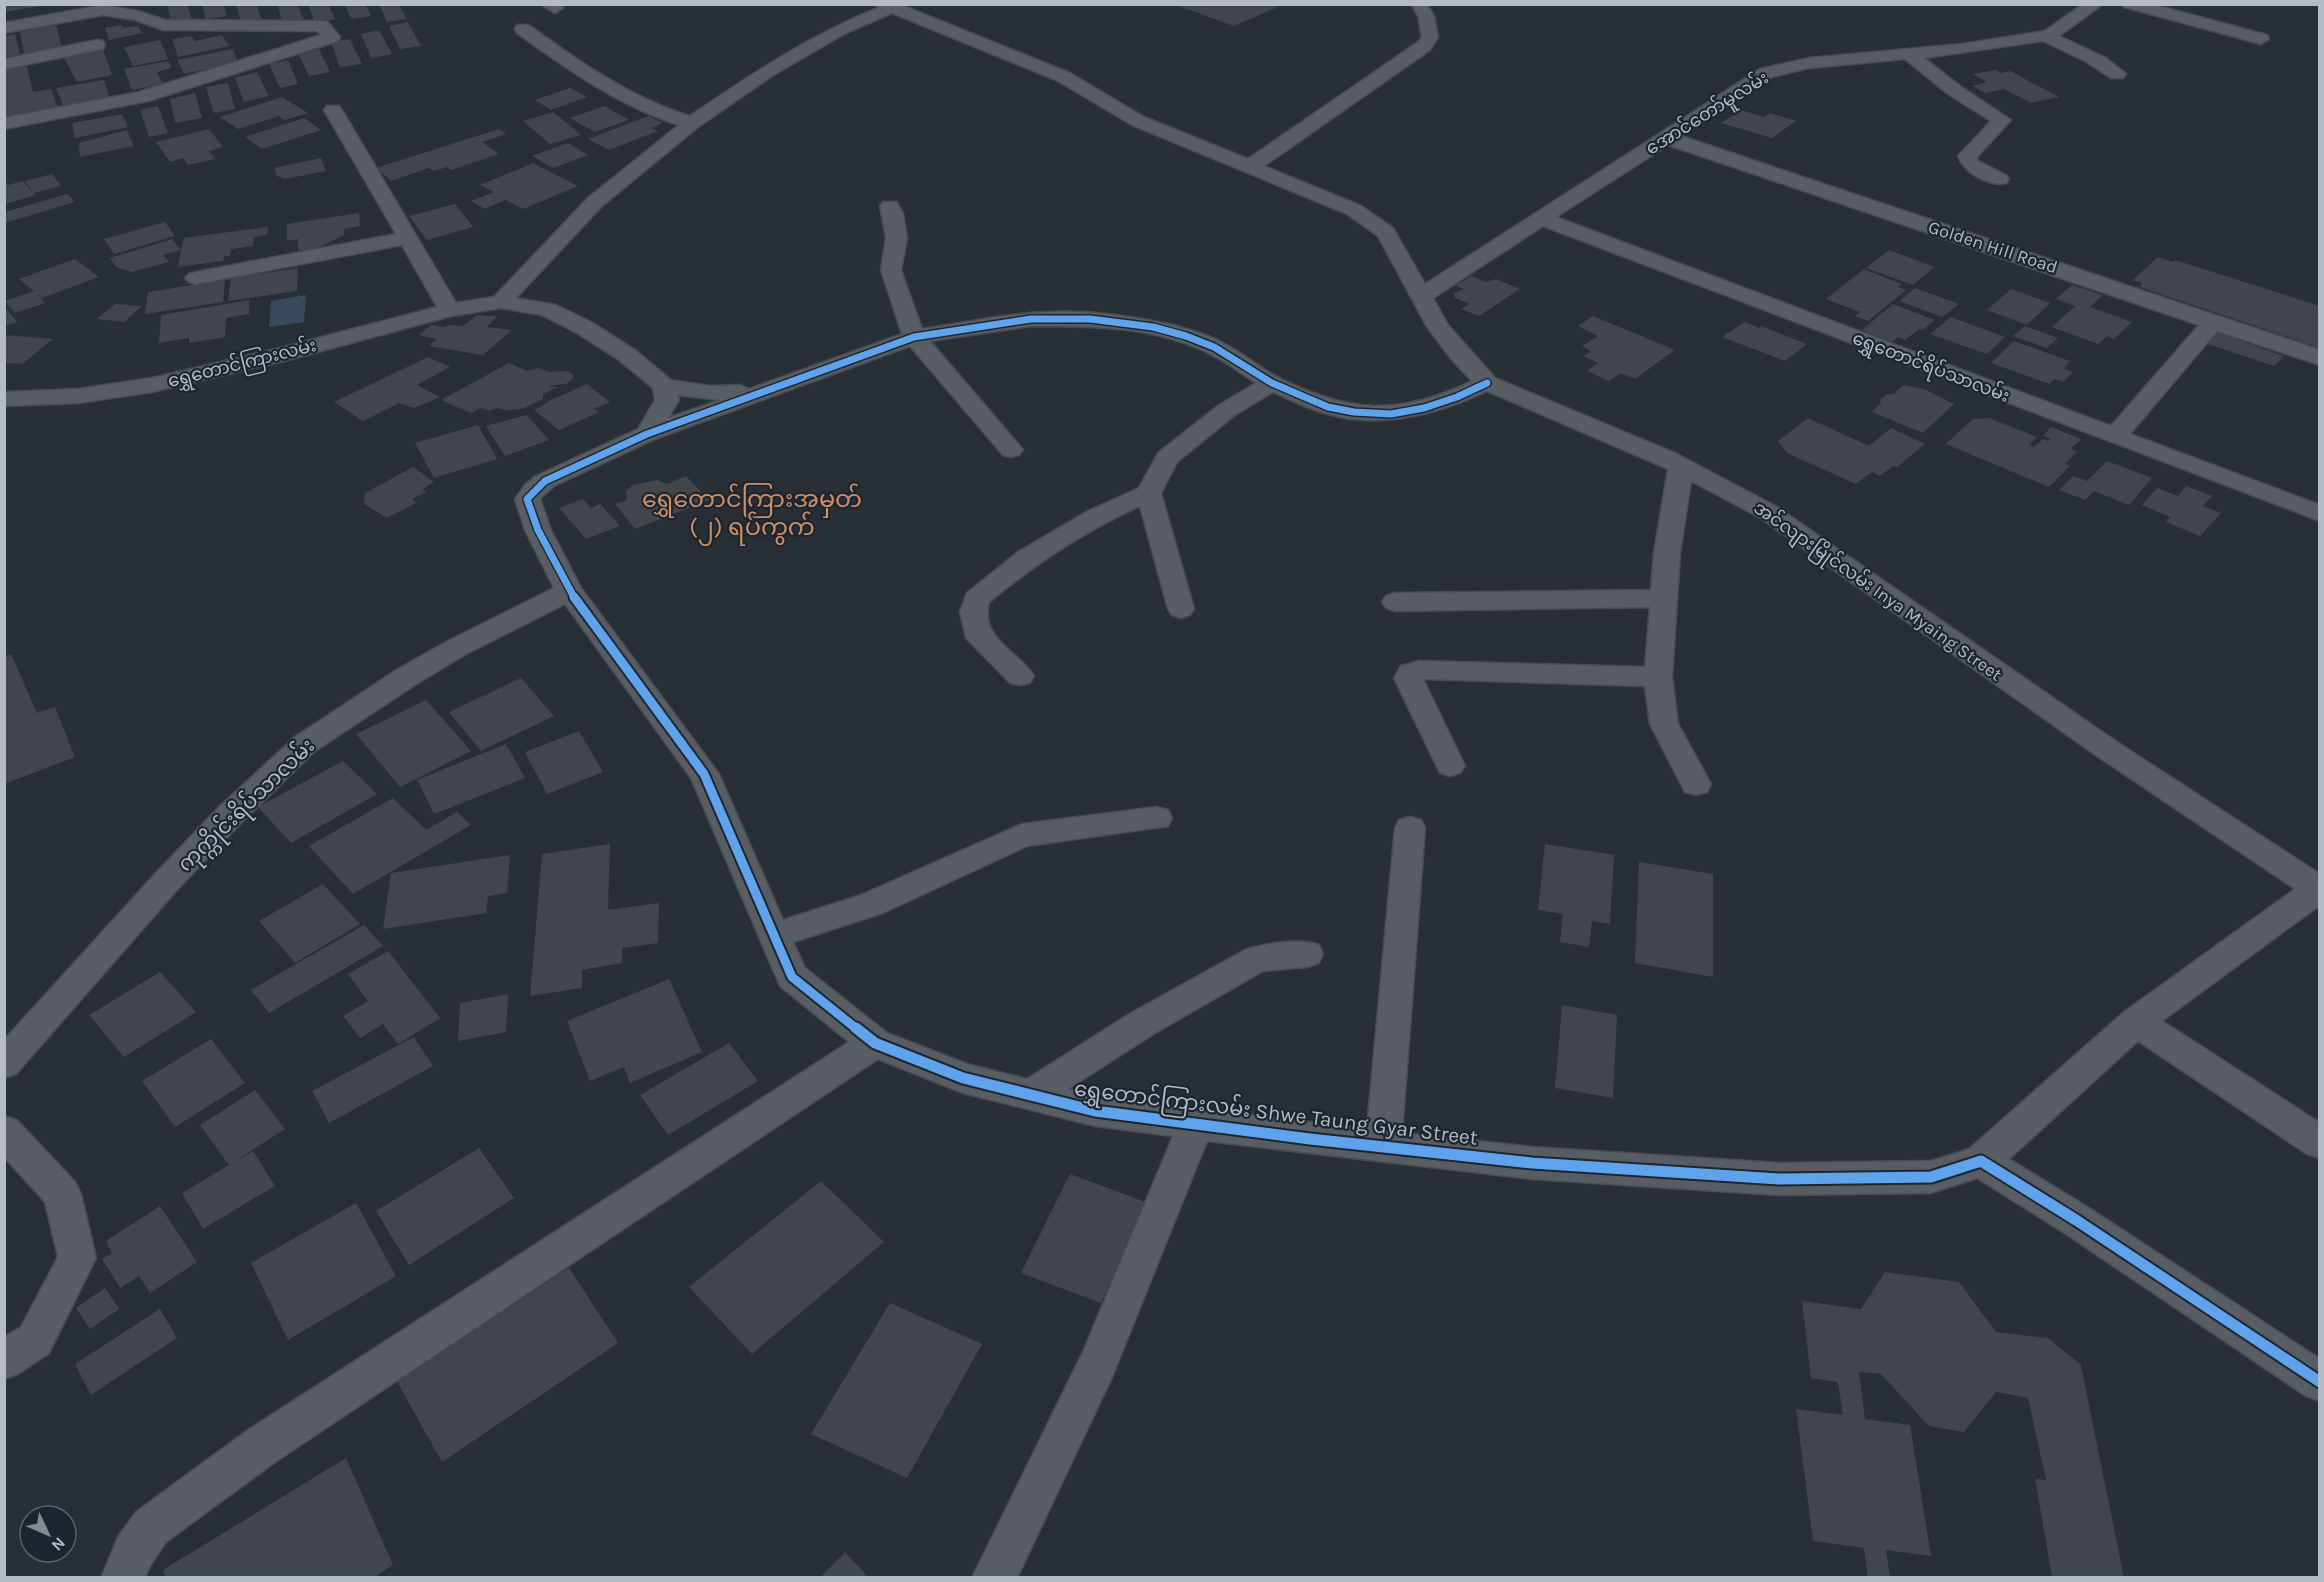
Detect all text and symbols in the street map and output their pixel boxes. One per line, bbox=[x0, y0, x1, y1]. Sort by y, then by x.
street label: အောင်တော်မူလမ်း bbox=[1640, 65, 1775, 163]
street label: Golden Hill Road bbox=[1926, 216, 2060, 278]
street label: ရွှေတောင်ရိပ်သာလမ်း bbox=[1848, 324, 2014, 411]
street label: ရွှေတောင်ကြားလမ်း bbox=[165, 332, 319, 396]
district label: ရွှေတောင်ကြားအမှတ် (၂) ရပ်ကွက် bbox=[642, 483, 862, 546]
street label: အင်လျားမြိုင်လမ်း Inya Myaing Street bbox=[1747, 494, 2008, 689]
street label: ကုက္ကိုင်းရိပ်သာလမ်း bbox=[170, 731, 323, 880]
street label: ရွှေတောင်ကြားလမ်း Shwe Taung Gyar Street bbox=[1072, 1072, 1480, 1155]
north arrow bbox=[18, 1504, 78, 1564]
text: N bbox=[48, 1533, 69, 1555]

